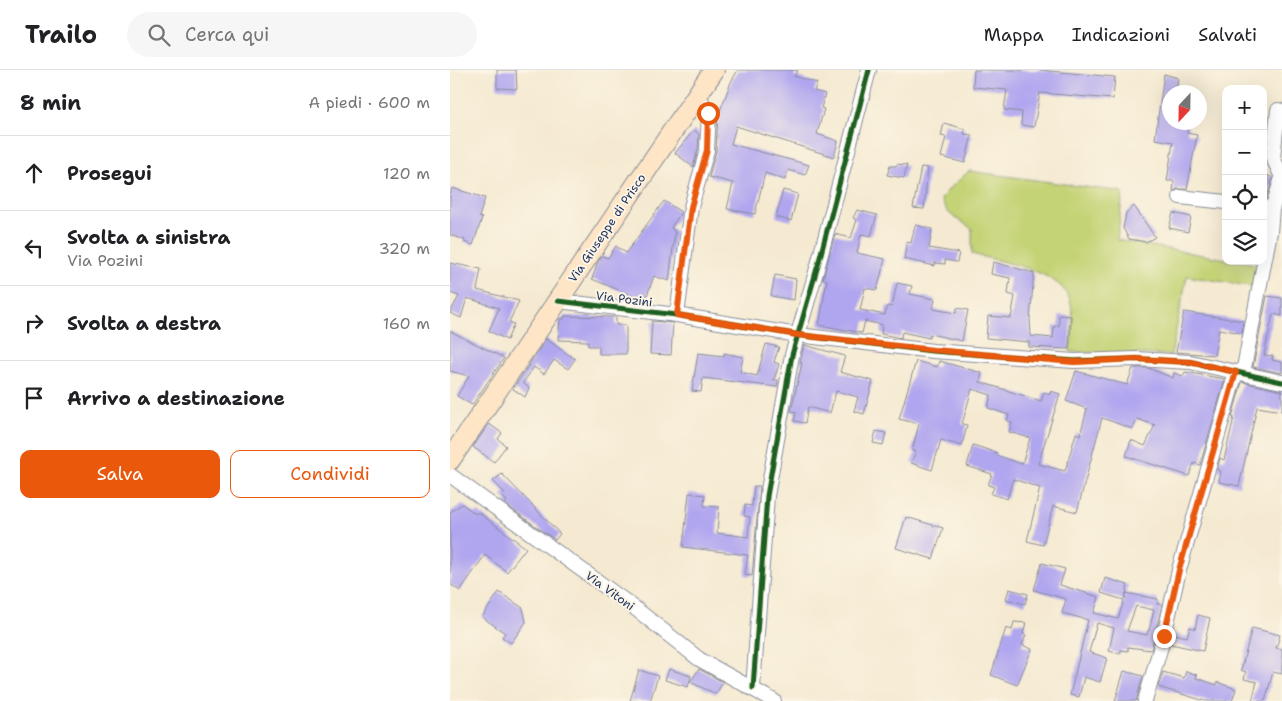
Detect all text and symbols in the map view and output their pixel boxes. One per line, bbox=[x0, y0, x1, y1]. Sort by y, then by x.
search box bbox=[127, 12, 477, 57]
text: Trailo bbox=[25, 19, 97, 51]
icon: search bbox=[145, 21, 173, 49]
text: Cerca qui bbox=[185, 22, 269, 47]
text: Mappa bbox=[984, 23, 1044, 47]
text: Indicazioni bbox=[1072, 23, 1170, 47]
text: Salvati bbox=[1198, 23, 1257, 47]
north arrow bbox=[1162, 85, 1207, 130]
map controls bbox=[1222, 85, 1267, 265]
button: + bbox=[1222, 85, 1267, 130]
text: 8 min bbox=[20, 89, 81, 117]
text: A piedi · 600 m bbox=[309, 92, 430, 113]
route start bbox=[697, 102, 720, 125]
button: − bbox=[1222, 130, 1267, 175]
icon: ahead bbox=[20, 159, 48, 187]
text: Prosegui bbox=[67, 161, 152, 186]
text: 120 m bbox=[383, 163, 430, 184]
street label: Via Giuseppe di Prisco bbox=[565, 170, 649, 286]
button: locate bbox=[1222, 175, 1267, 220]
button: layers bbox=[1222, 220, 1267, 265]
text: Svolta a sinistra bbox=[67, 225, 230, 250]
icon: left bbox=[20, 234, 48, 262]
text: 320 m bbox=[379, 238, 430, 259]
text: Via Pozini bbox=[67, 250, 143, 271]
street label: Via Pozini bbox=[595, 288, 653, 310]
icon: right bbox=[20, 309, 48, 337]
text: Svolta a destra bbox=[67, 311, 221, 336]
text: 160 m bbox=[383, 313, 430, 334]
icon: arrive bbox=[20, 384, 48, 412]
text: Arrivo a destinazione bbox=[67, 386, 285, 411]
button: Salva bbox=[20, 450, 220, 498]
button: Condividi bbox=[230, 450, 430, 498]
street label: Via Vitoni bbox=[582, 568, 638, 614]
route end bbox=[1153, 625, 1176, 648]

